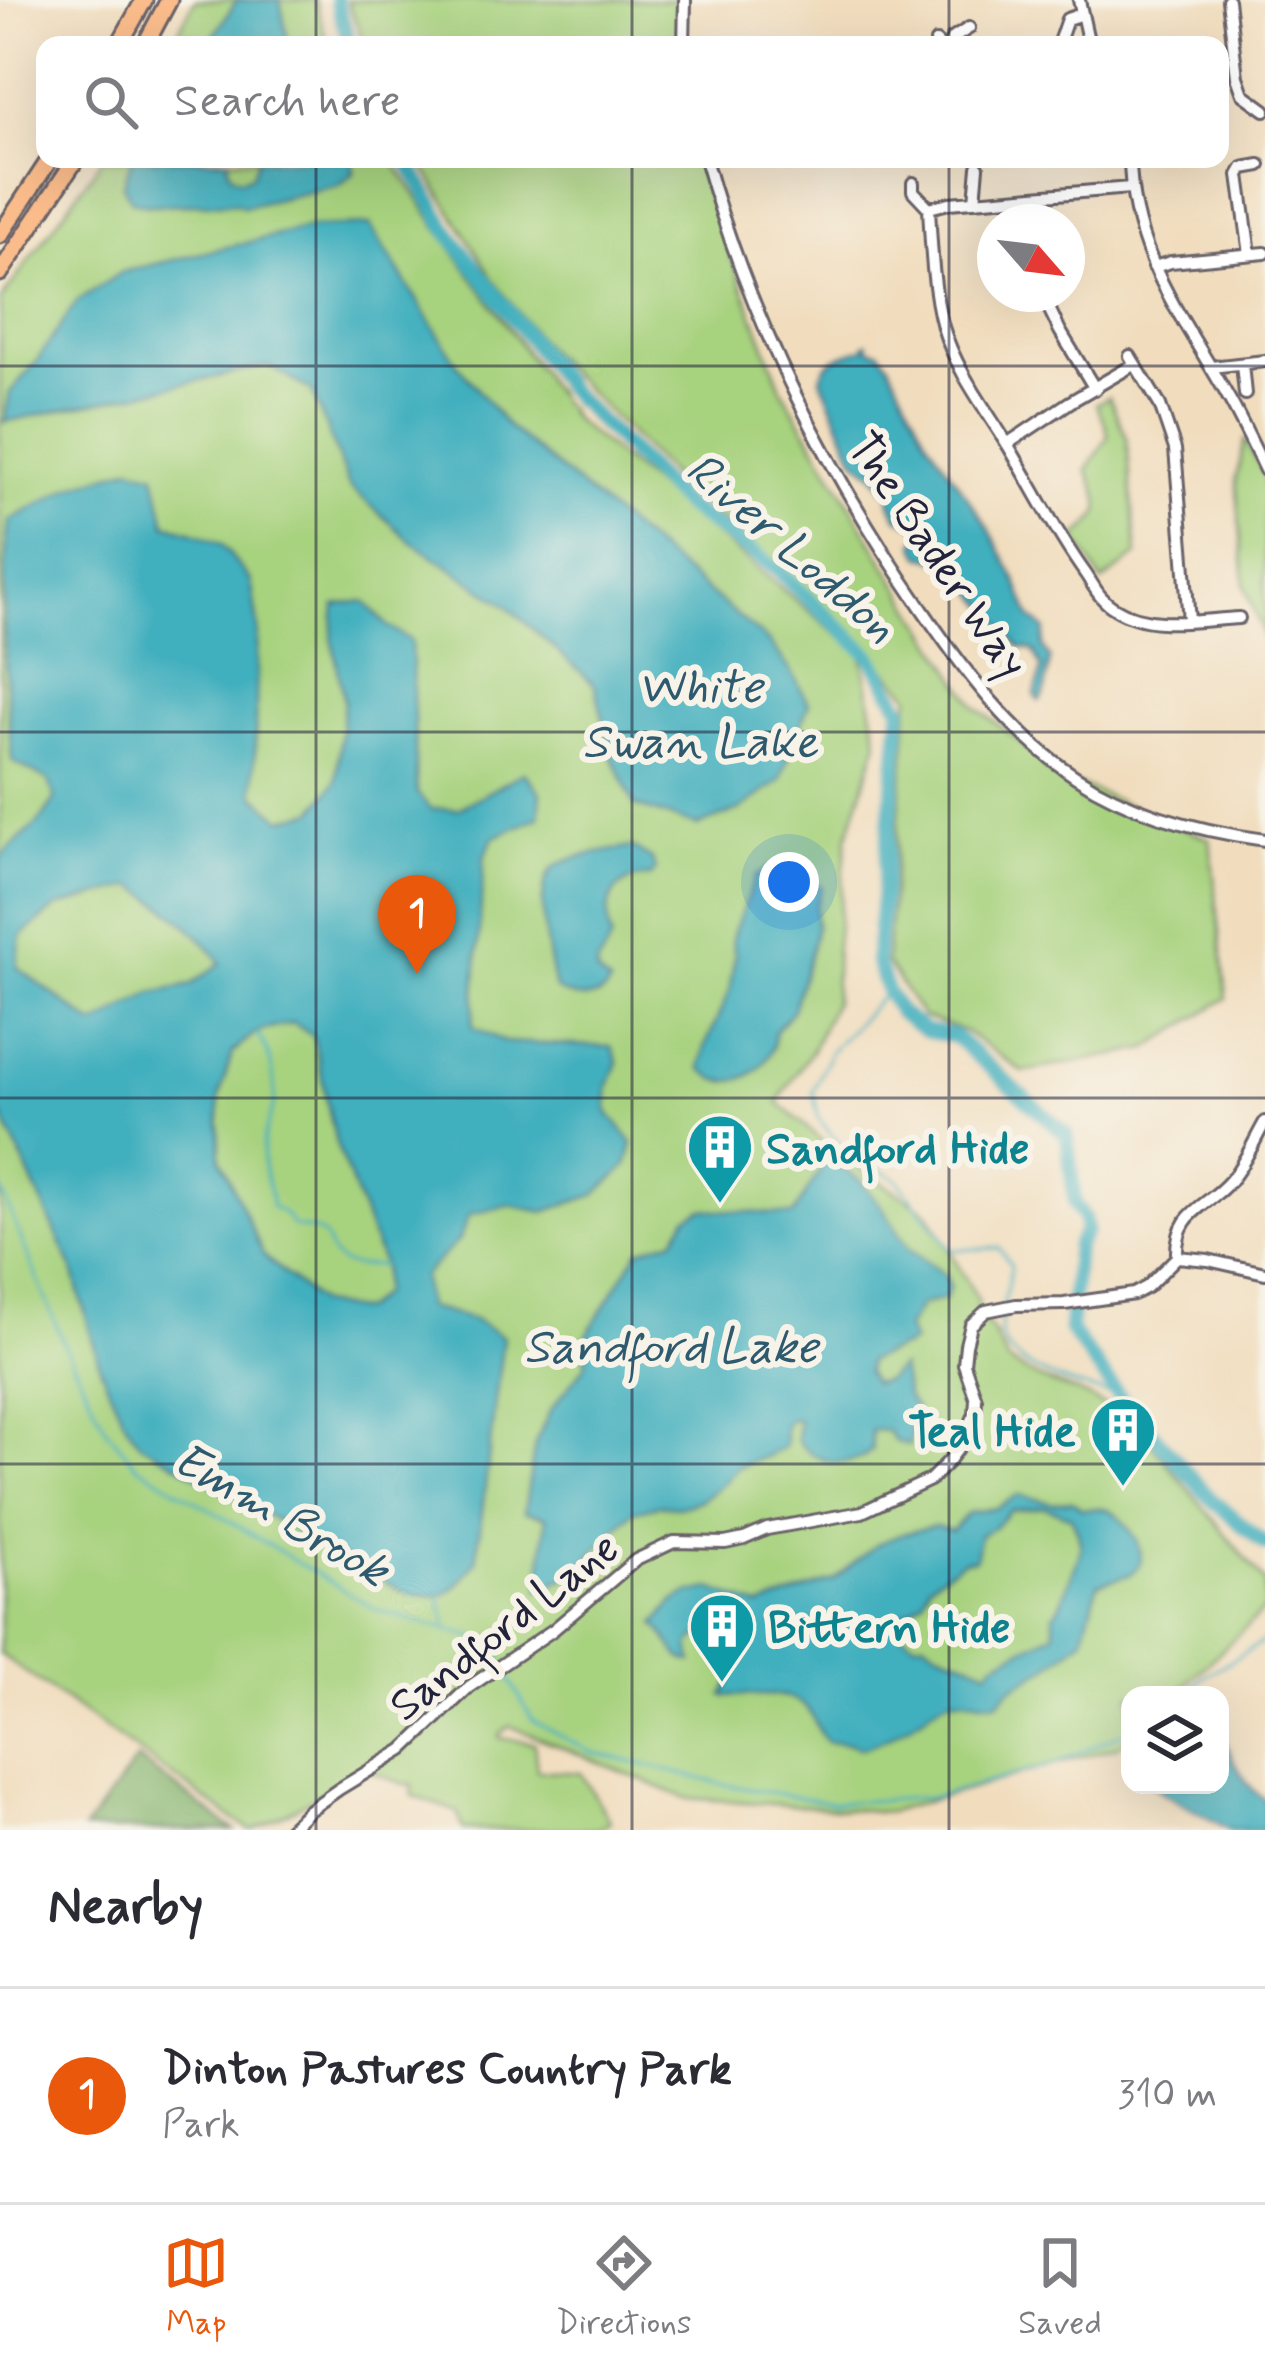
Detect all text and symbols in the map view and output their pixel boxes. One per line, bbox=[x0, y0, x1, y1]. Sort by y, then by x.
search box bbox=[36, 36, 1229, 168]
icon: search bbox=[78, 69, 144, 135]
text: Search here bbox=[174, 73, 401, 132]
north arrow bbox=[977, 204, 1085, 312]
street label: The Bader Way bbox=[832, 421, 1040, 691]
water label: River Loddon bbox=[671, 439, 910, 658]
water label: White Swan Lake bbox=[582, 657, 818, 775]
your location bbox=[759, 852, 819, 912]
pin: 1 bbox=[378, 875, 456, 974]
building icon: Sandford Hide bbox=[685, 1112, 755, 1206]
place label: Sandford Hide bbox=[766, 1121, 1030, 1184]
water label: Sandford Lake bbox=[524, 1317, 821, 1384]
building icon: Teal Hide bbox=[1088, 1395, 1158, 1489]
place label: Teal Hide bbox=[908, 1404, 1076, 1463]
water label: Emm Brook bbox=[161, 1429, 402, 1604]
street label: Sandford Lane bbox=[378, 1520, 634, 1738]
building icon: Bittern Hide bbox=[687, 1591, 757, 1685]
place label: Bittern Hide bbox=[768, 1600, 1011, 1659]
map controls bbox=[1121, 1686, 1229, 1794]
button: layers bbox=[1121, 1686, 1229, 1794]
text: Nearby bbox=[48, 1875, 203, 1941]
text: Dinton Pastures Country Park bbox=[162, 2041, 732, 2100]
text: 1 bbox=[78, 2070, 96, 2121]
text: 310 m bbox=[1118, 2070, 1217, 2121]
text: Park bbox=[162, 2100, 240, 2151]
tab: Map bbox=[163, 2230, 229, 2346]
tab: Directions bbox=[556, 2230, 692, 2346]
tab: Saved bbox=[1018, 2230, 1102, 2346]

